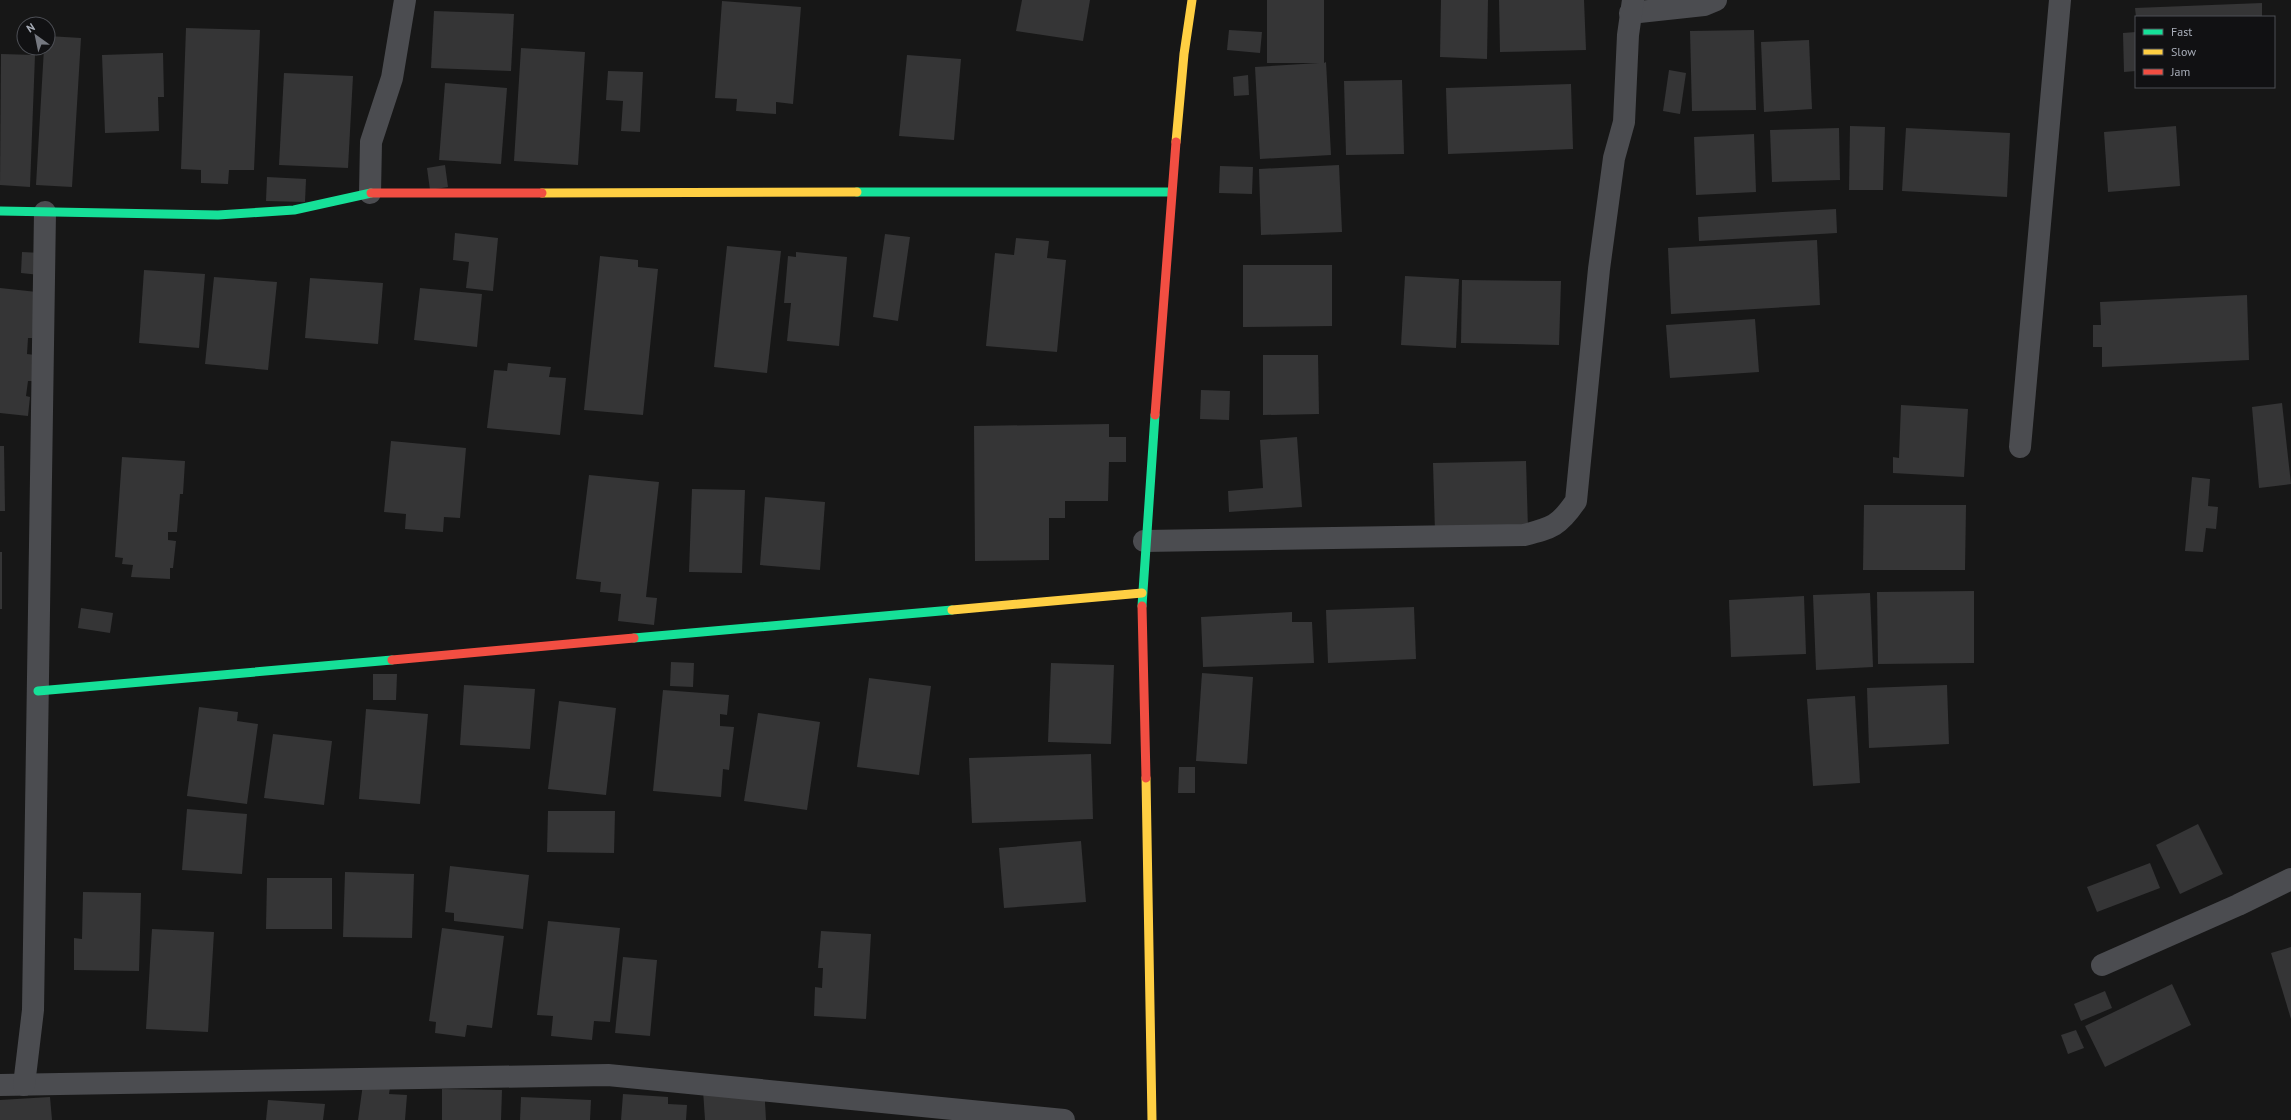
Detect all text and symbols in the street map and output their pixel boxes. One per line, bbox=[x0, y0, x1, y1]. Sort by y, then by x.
north arrow bbox=[16, 16, 56, 56]
legend bbox=[2135, 16, 2275, 88]
text: N bbox=[24, 20, 37, 35]
text: Fast bbox=[2171, 24, 2192, 39]
text: Slow bbox=[2171, 44, 2196, 59]
text: Jam bbox=[2170, 64, 2190, 79]

